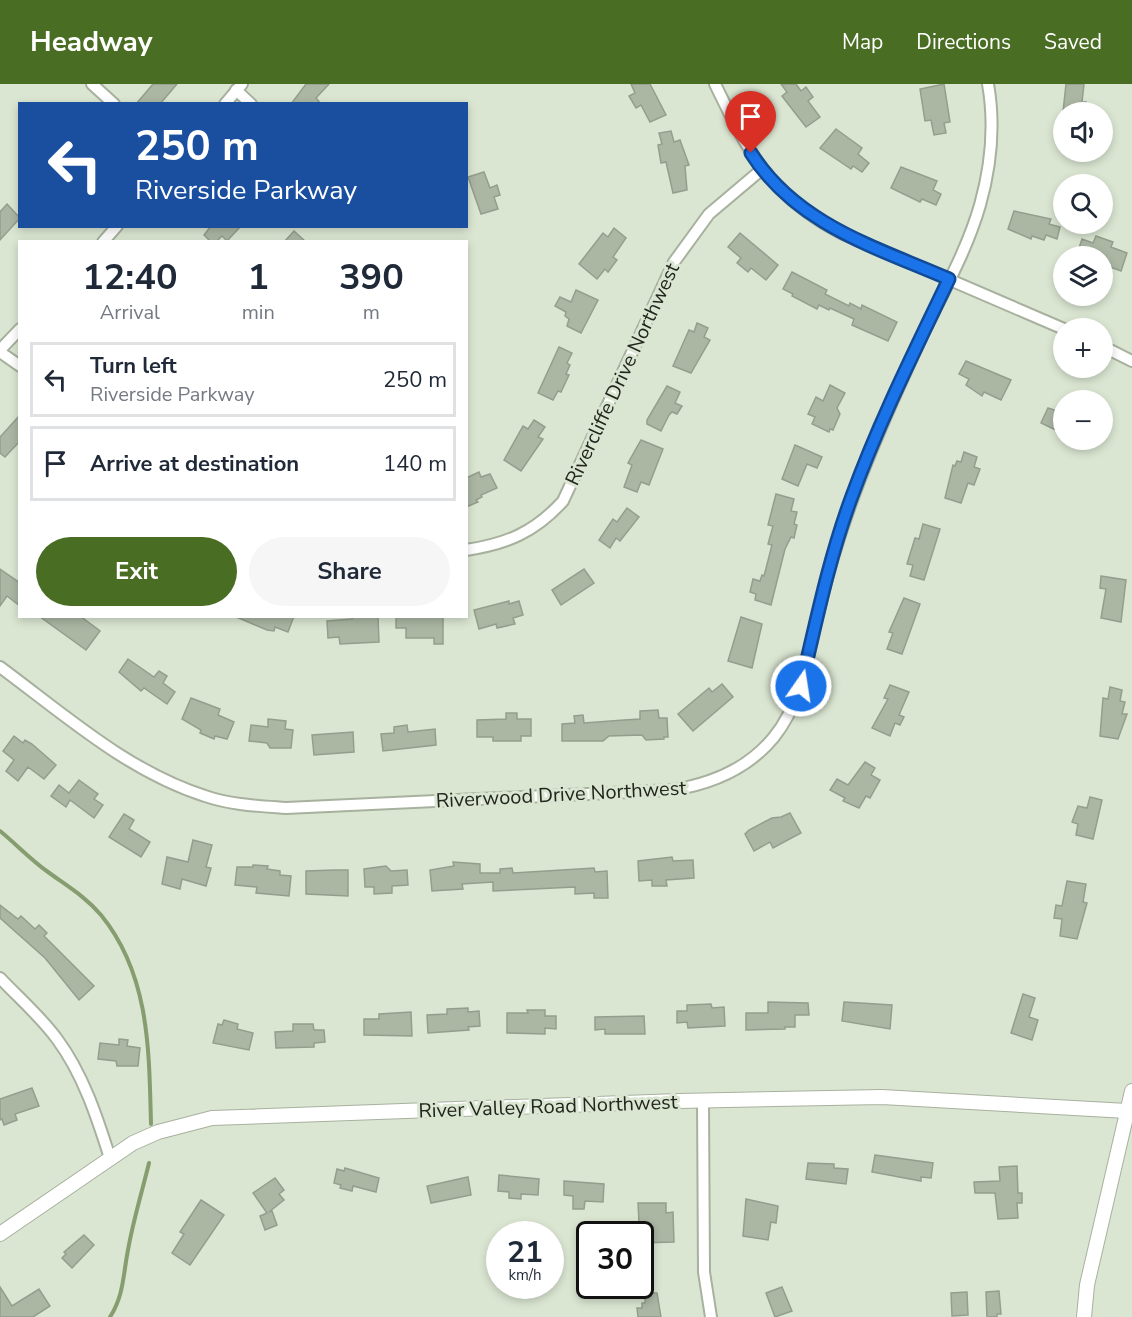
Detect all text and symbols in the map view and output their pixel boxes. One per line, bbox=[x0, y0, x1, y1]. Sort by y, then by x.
text: Headway bbox=[30, 23, 152, 61]
text: Map bbox=[842, 28, 883, 56]
text: Directions bbox=[916, 28, 1011, 56]
text: Saved bbox=[1044, 28, 1102, 56]
pin bbox=[725, 91, 776, 153]
icon: arrive bbox=[734, 100, 767, 133]
map controls bbox=[1053, 102, 1113, 450]
button: sound bbox=[1053, 102, 1113, 162]
text: 250 m bbox=[135, 118, 259, 175]
icon: left bbox=[36, 126, 114, 204]
text: Riverside Parkway bbox=[135, 172, 357, 209]
button: search bbox=[1053, 174, 1113, 234]
button: layers bbox=[1053, 246, 1113, 306]
text: 12:40 bbox=[82, 253, 178, 302]
text: 1 bbox=[247, 253, 269, 302]
text: 390 bbox=[339, 253, 404, 302]
street label: Rivercliffe Drive Northwest bbox=[559, 258, 686, 490]
text: Arrival bbox=[100, 299, 160, 326]
text: min bbox=[242, 299, 275, 326]
text: m bbox=[363, 299, 380, 326]
button: + bbox=[1053, 318, 1113, 378]
text: Turn left bbox=[90, 351, 177, 381]
icon: left bbox=[39, 363, 72, 396]
text: 250 m bbox=[383, 365, 447, 395]
text: Riverside Parkway bbox=[90, 381, 255, 408]
button: − bbox=[1053, 390, 1113, 450]
icon: arrive bbox=[39, 447, 72, 480]
text: Arrive at destination bbox=[90, 449, 299, 479]
text: 140 m bbox=[383, 449, 447, 479]
button: Exit bbox=[36, 537, 237, 606]
button: Share bbox=[249, 537, 450, 606]
position arrow bbox=[769, 654, 833, 718]
street label: Riverwood Drive Northwest bbox=[435, 774, 688, 815]
street label: River Valley Road Northwest bbox=[418, 1088, 679, 1125]
speed limit sign: 30 bbox=[576, 1221, 654, 1299]
text: 21 bbox=[507, 1232, 543, 1273]
text: km/h bbox=[508, 1265, 542, 1285]

